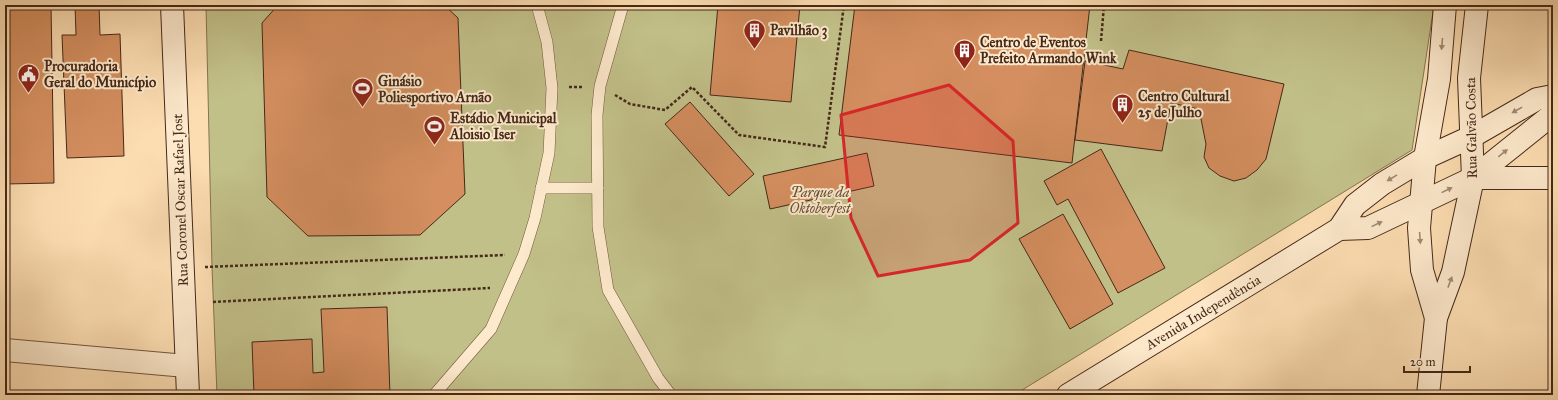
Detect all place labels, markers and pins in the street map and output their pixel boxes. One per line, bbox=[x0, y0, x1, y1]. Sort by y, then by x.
building icon: Pavilhão 3 bbox=[742, 17, 768, 50]
place label: Pavilhão 3 bbox=[770, 22, 828, 40]
place label: Centro de Eventos Prefeito Armando Wink bbox=[980, 34, 1117, 67]
building icon: Centro de Eventos Prefeito Armando Wink bbox=[952, 37, 978, 70]
place label: Procuradoria Geral do Município bbox=[44, 58, 156, 92]
public building icon: Procuradoria Geral do Município bbox=[16, 61, 42, 94]
place label: Ginásio Poliesportivo Arnão bbox=[378, 73, 491, 107]
sports icon: Ginásio Poliesportivo Arnão bbox=[350, 76, 376, 109]
place label: Centro Cultural 25 de Julho bbox=[1138, 88, 1231, 122]
building icon: Centro Cultural 25 de Julho bbox=[1109, 91, 1135, 124]
place label: Estádio Municipal Aloisio Iser bbox=[449, 110, 558, 143]
sports icon: Estádio Municipal Aloisio Iser bbox=[422, 113, 448, 146]

